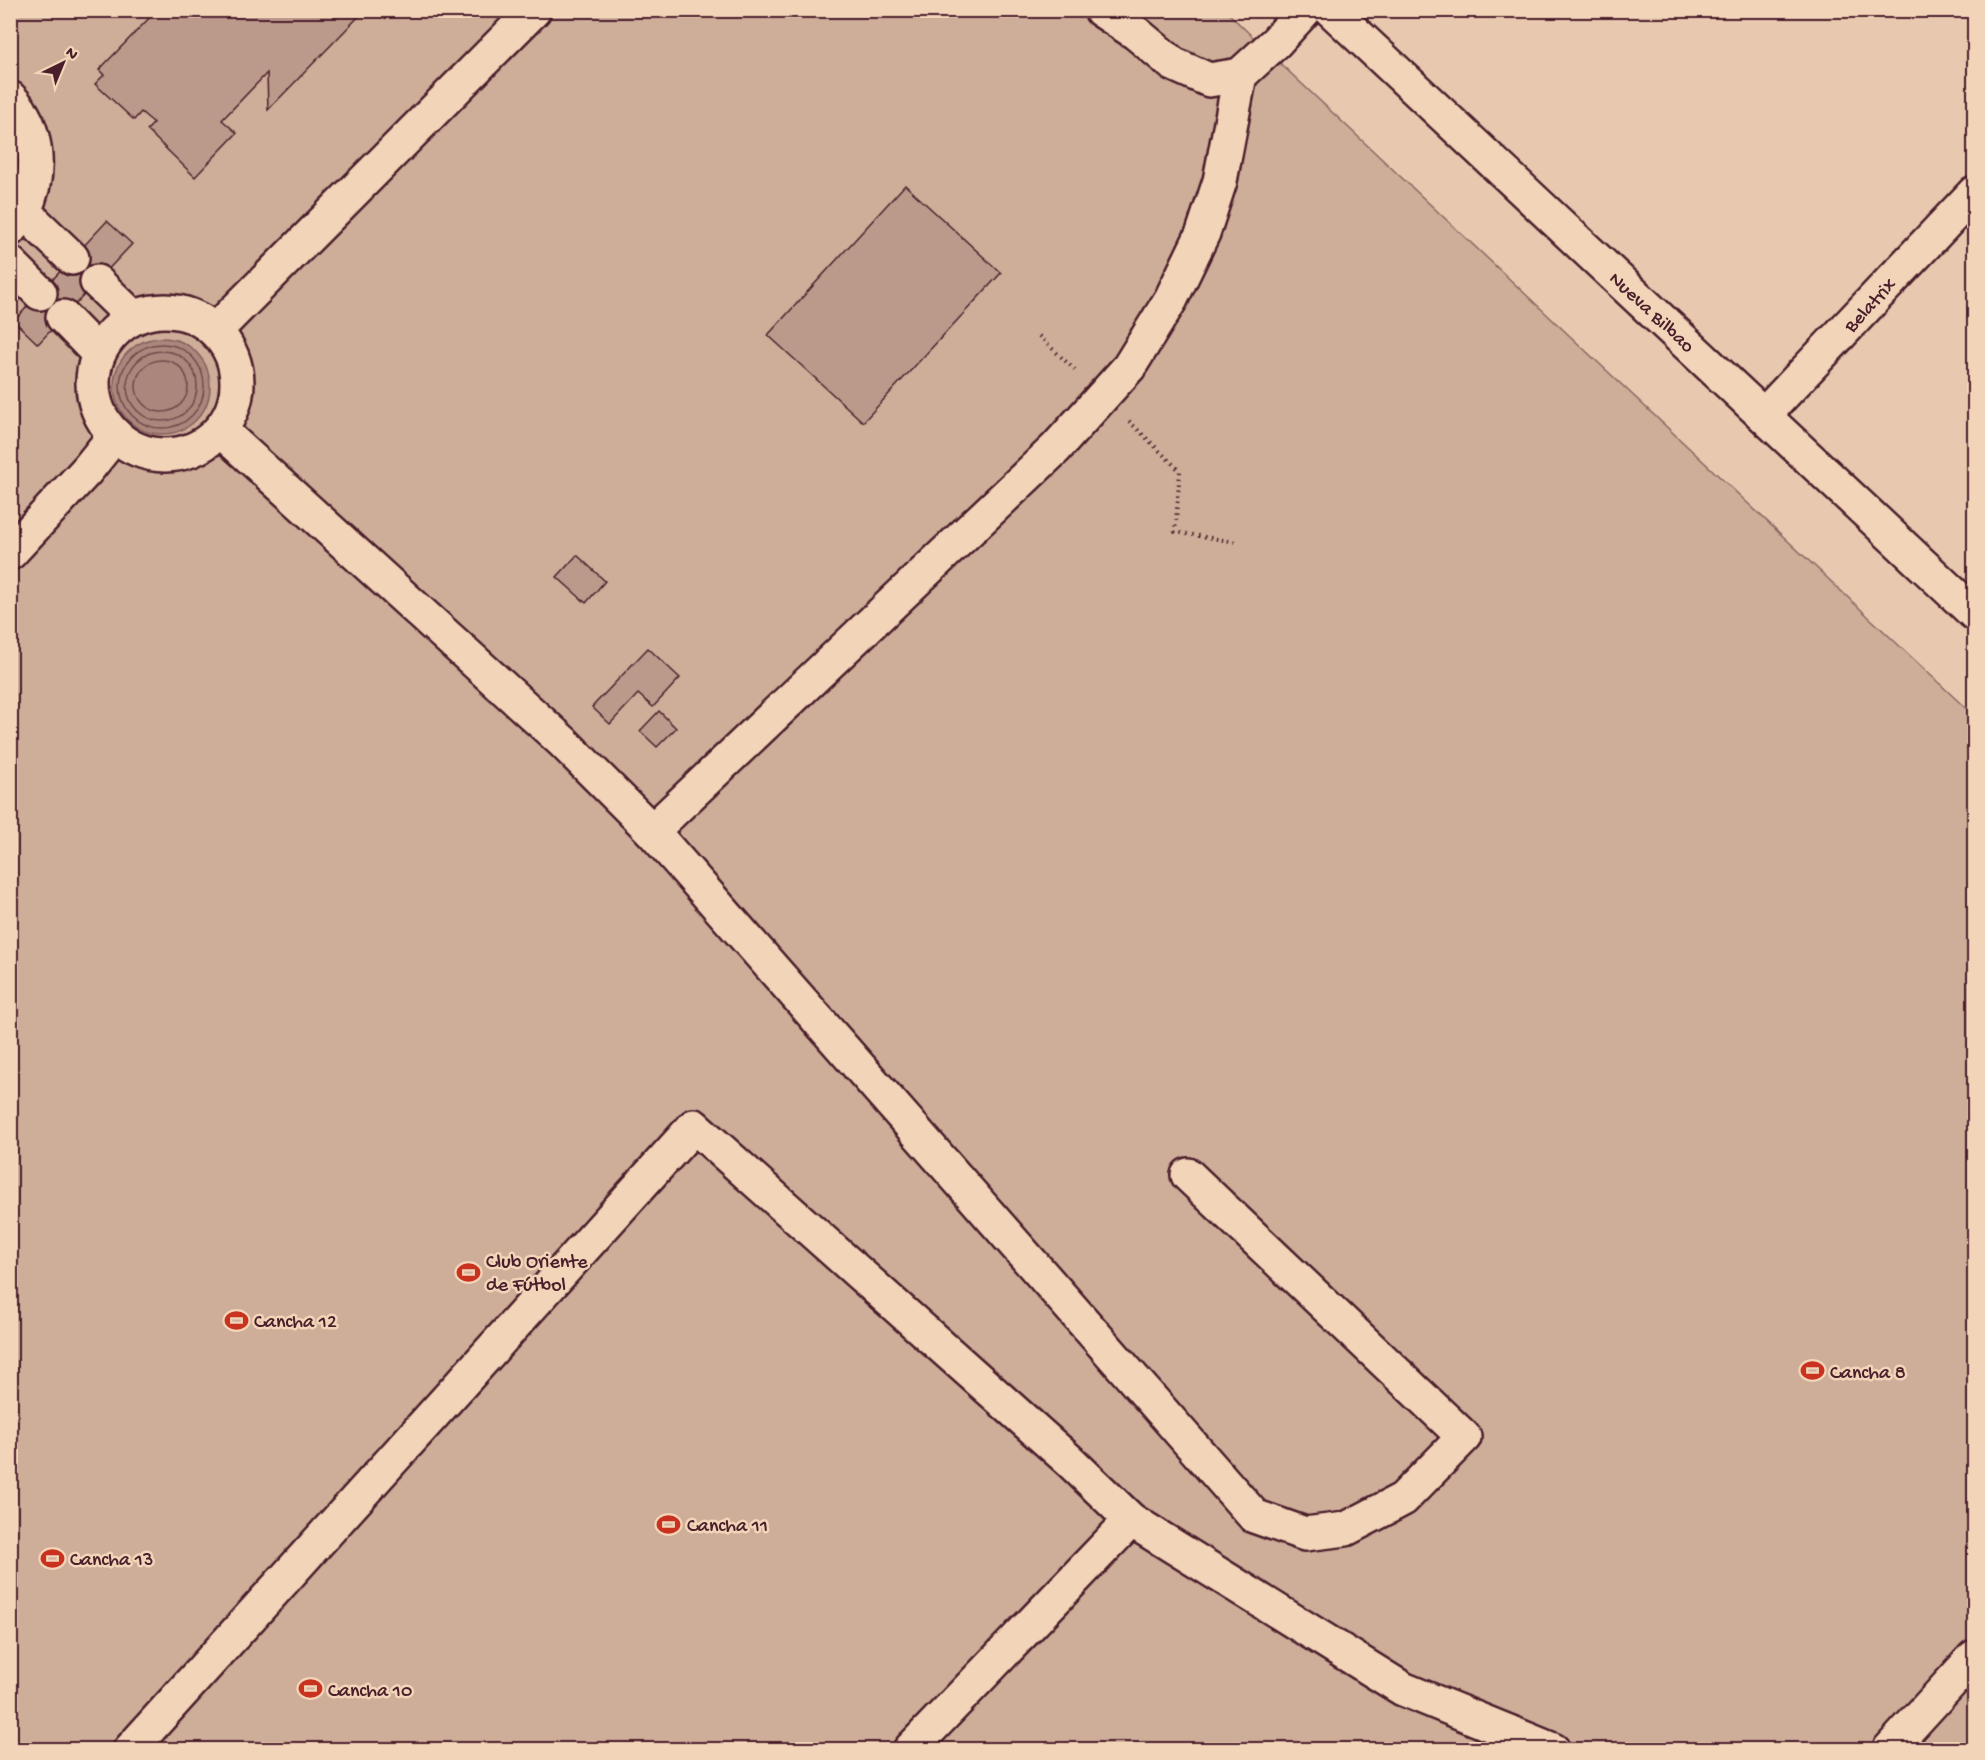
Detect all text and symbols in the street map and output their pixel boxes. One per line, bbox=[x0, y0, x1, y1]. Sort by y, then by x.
north arrow bbox=[33, 33, 93, 93]
text: N bbox=[61, 44, 82, 65]
street label: Nueva Bilbao bbox=[1603, 268, 1698, 359]
street label: Belatrix bbox=[1840, 274, 1903, 339]
place label: Club Oriente de Fútbol bbox=[486, 1252, 588, 1298]
sports icon: Club Oriente de Fútbol bbox=[455, 1259, 481, 1285]
sports icon: Cancha 12 bbox=[223, 1307, 249, 1333]
place label: Cancha 12 bbox=[254, 1312, 337, 1335]
sports icon: Cancha 8 bbox=[1799, 1358, 1825, 1384]
place label: Cancha 8 bbox=[1830, 1363, 1906, 1386]
sports icon: Cancha 11 bbox=[656, 1511, 682, 1537]
place label: Cancha 11 bbox=[687, 1516, 768, 1539]
sports icon: Cancha 13 bbox=[39, 1545, 65, 1571]
place label: Cancha 13 bbox=[70, 1550, 153, 1573]
sports icon: Cancha 10 bbox=[297, 1676, 323, 1702]
place label: Cancha 10 bbox=[328, 1681, 412, 1704]

